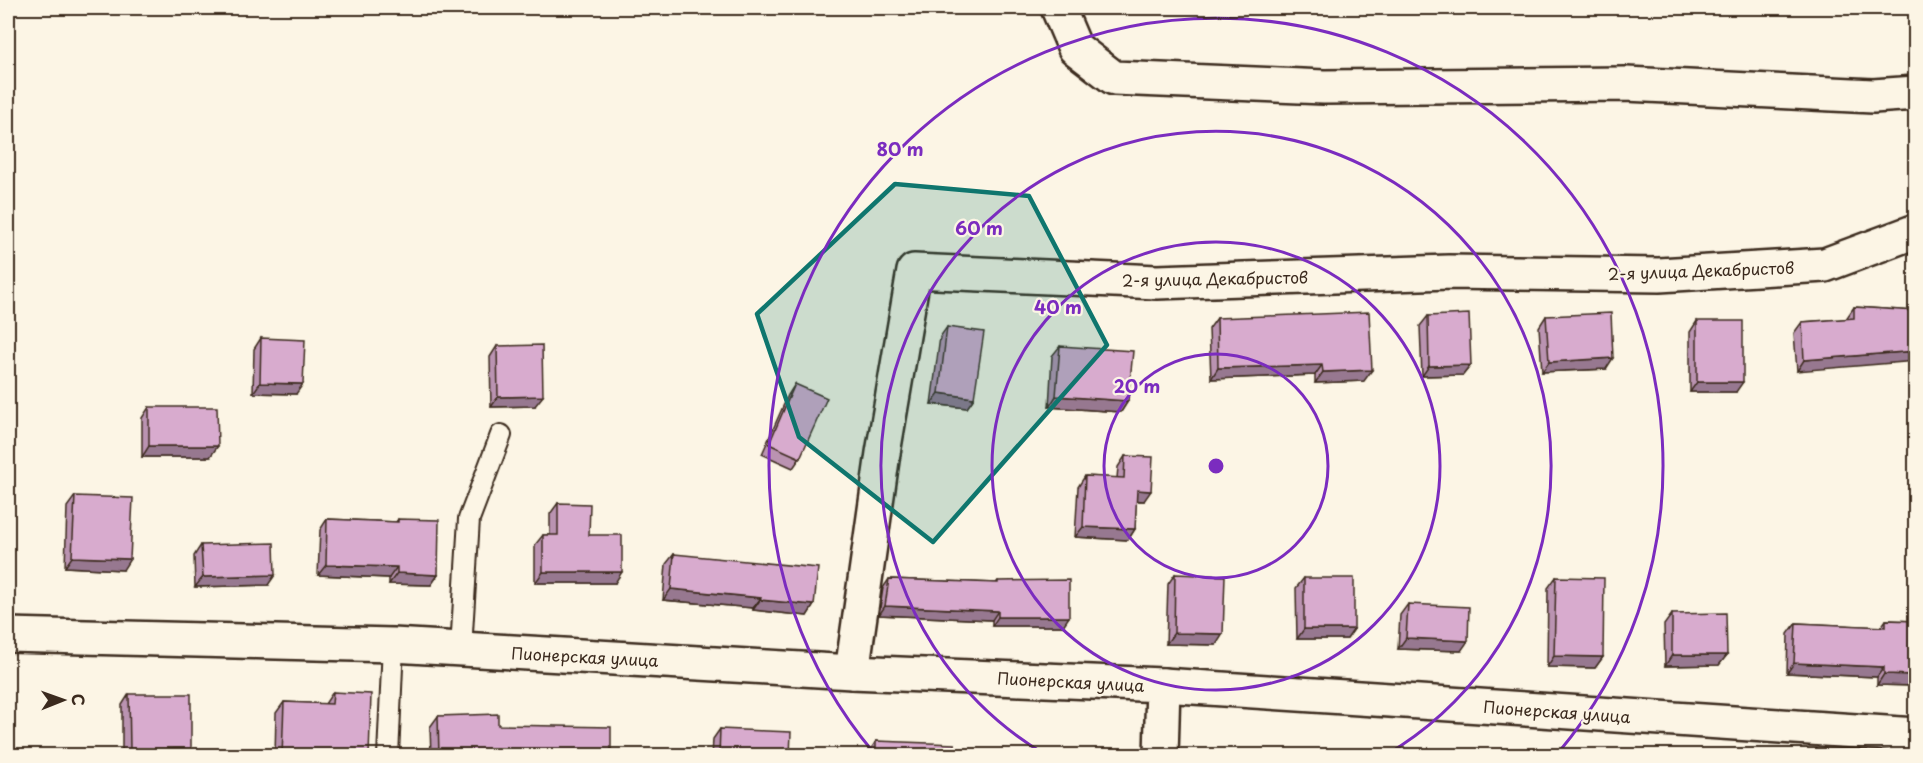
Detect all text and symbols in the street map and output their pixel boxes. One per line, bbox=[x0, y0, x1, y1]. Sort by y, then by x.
text: 80 m bbox=[876, 135, 924, 162]
text: 60 m bbox=[955, 214, 1003, 241]
street label: 2-я улица Декабристов bbox=[1607, 255, 1795, 285]
street label: 2-я улица Декабристов bbox=[1122, 264, 1308, 292]
text: 40 m bbox=[1034, 293, 1082, 320]
text: 20 m bbox=[1114, 372, 1160, 399]
centre of rings bbox=[1206, 456, 1226, 476]
street label: Пионерская улица bbox=[511, 640, 659, 672]
street label: Пионерская улица bbox=[997, 665, 1145, 697]
north arrow bbox=[33, 670, 93, 730]
text: С bbox=[67, 693, 91, 706]
street label: Пионерская улица bbox=[1483, 694, 1631, 728]

